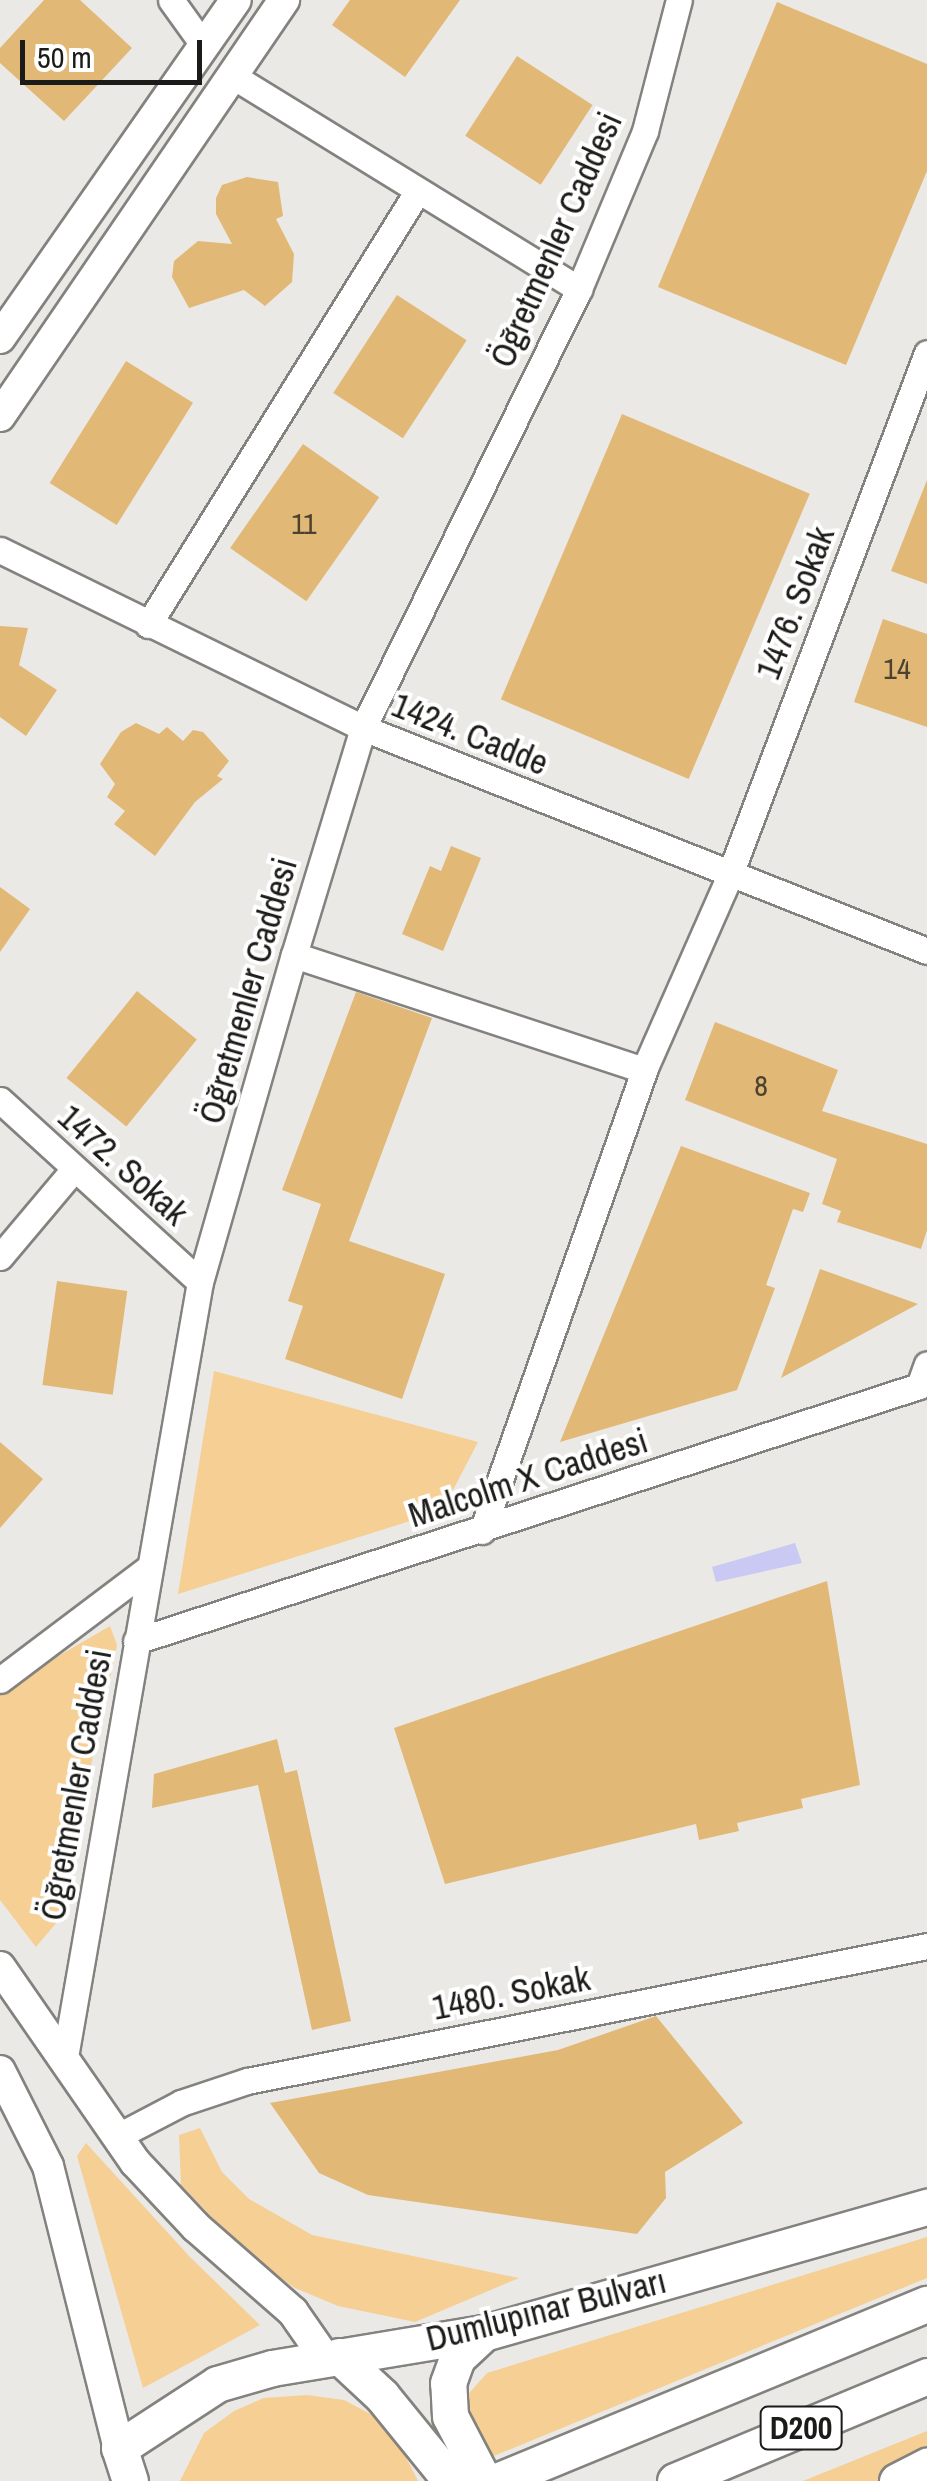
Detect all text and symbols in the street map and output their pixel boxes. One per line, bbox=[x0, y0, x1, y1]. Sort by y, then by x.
scale bar bbox=[25, 20, 208, 82]
text: 50 m bbox=[37, 37, 92, 77]
street label: Öğretmenler Caddesi bbox=[481, 106, 631, 374]
house number: 11 bbox=[291, 505, 317, 541]
street label: 1476. Sokak bbox=[747, 521, 843, 685]
house number: 14 bbox=[883, 650, 911, 686]
street label: 1424. Cadde bbox=[386, 684, 554, 784]
street label: Öğretmenler Caddesi bbox=[190, 853, 306, 1129]
house number: 8 bbox=[754, 1067, 768, 1103]
street label: 1472. Sokak bbox=[50, 1096, 196, 1234]
street label: Malcolm X Caddesi bbox=[403, 1420, 653, 1536]
street label: Öğretmenler Caddesi bbox=[31, 1646, 121, 1924]
street label: 1480. Sokak bbox=[429, 1957, 593, 2029]
street label: Dumlupınar Bulvarı bbox=[422, 2260, 670, 2360]
road number: D200 bbox=[758, 2401, 844, 2455]

